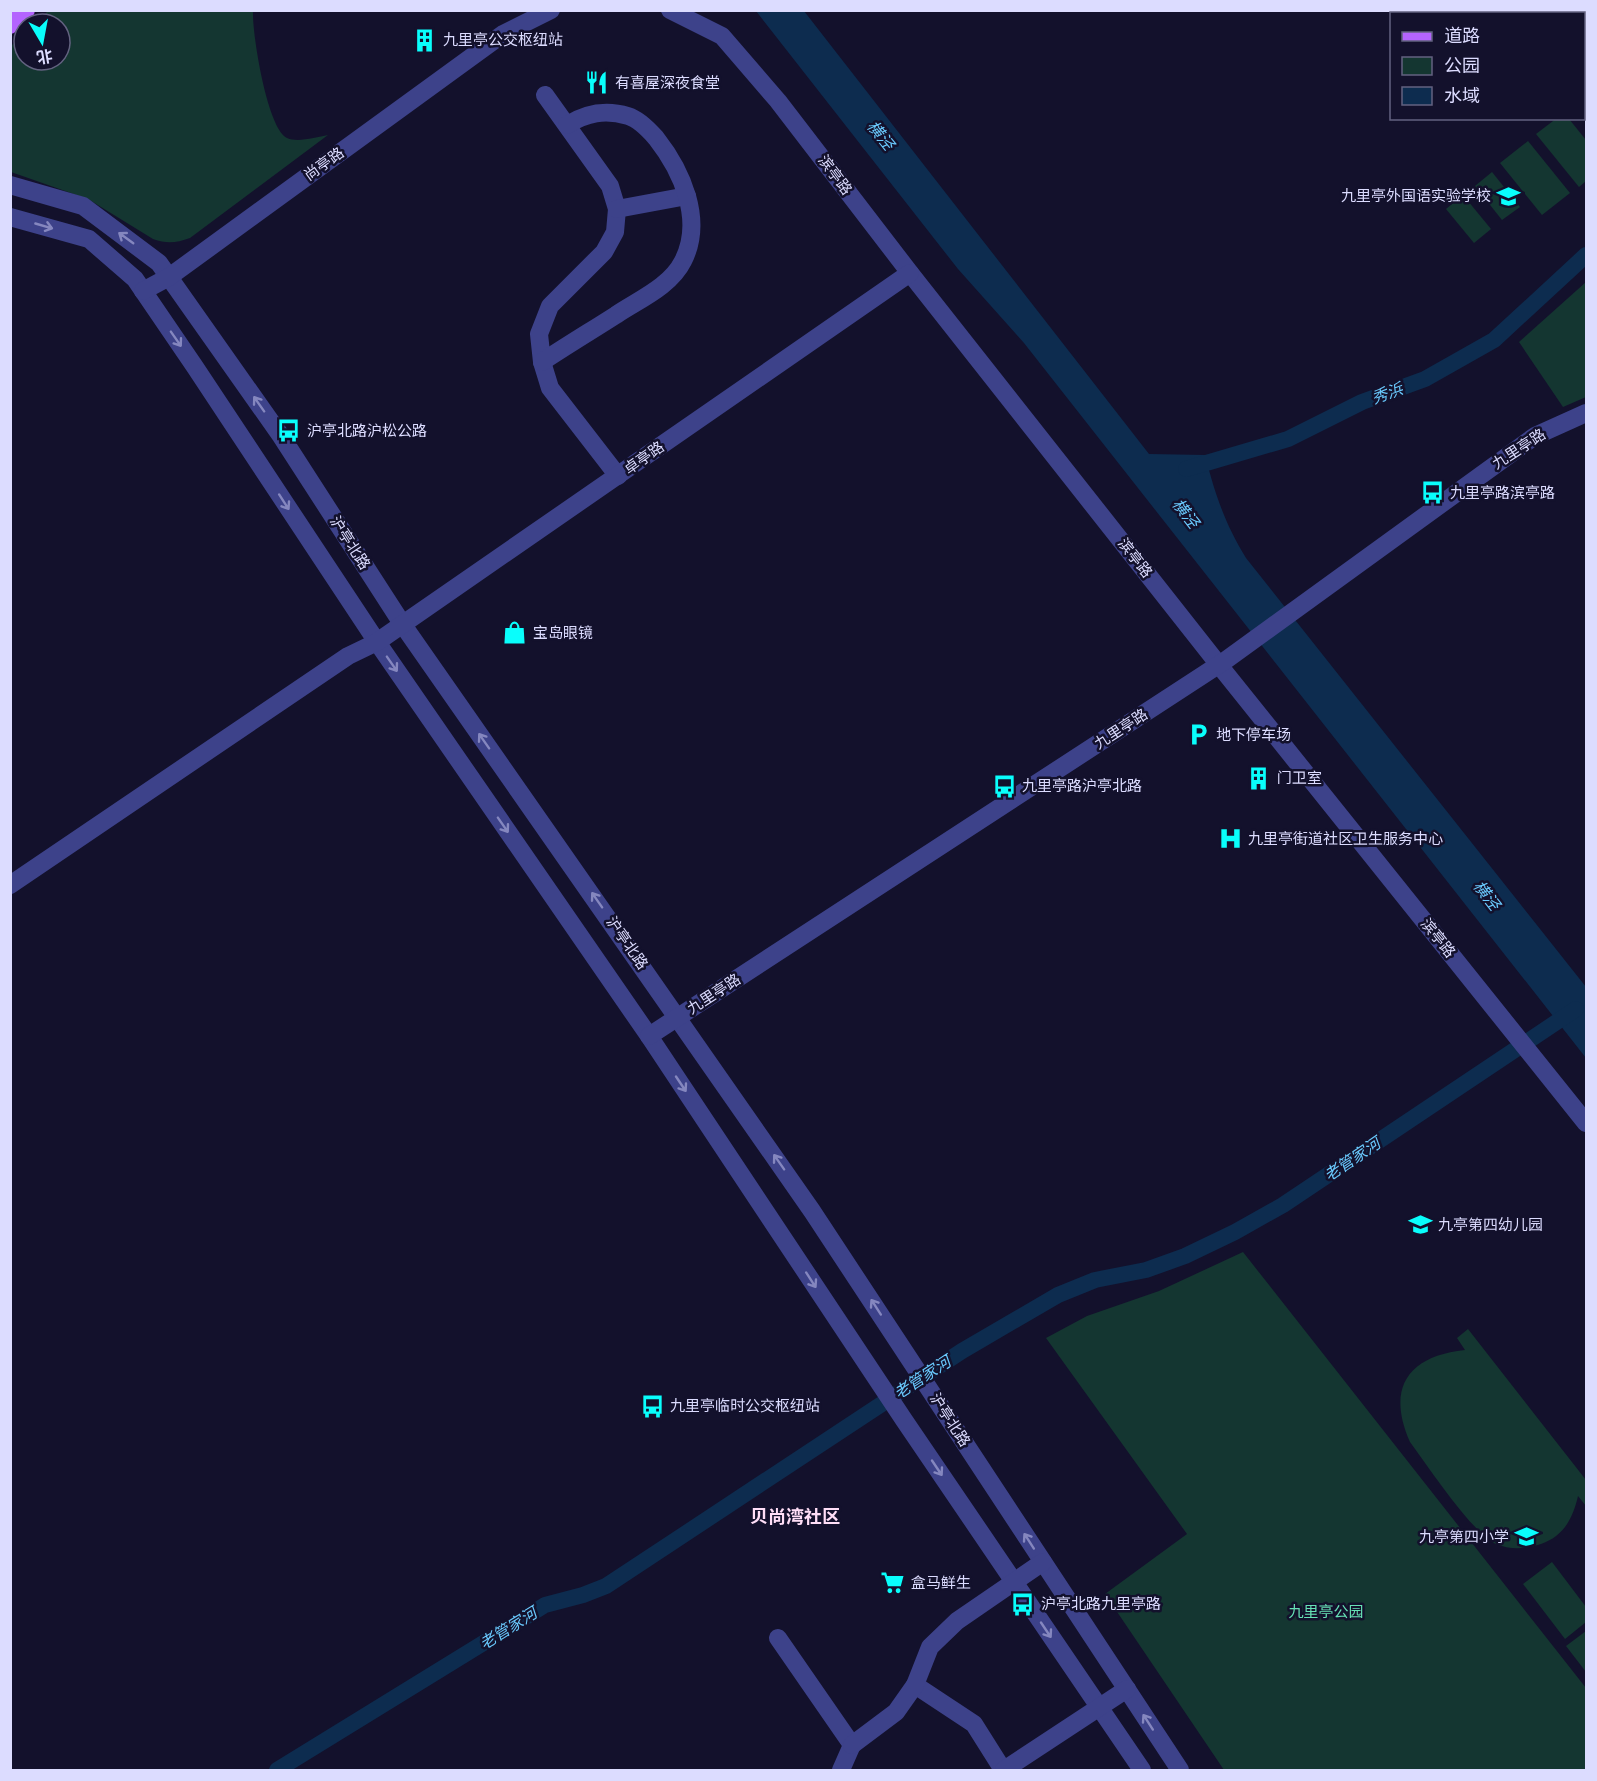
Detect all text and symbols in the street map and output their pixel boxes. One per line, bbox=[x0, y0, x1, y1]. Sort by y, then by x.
north arrow bbox=[12, 12, 72, 72]
legend bbox=[1390, 12, 1585, 120]
text: 道路 bbox=[1444, 24, 1480, 47]
building icon: 九里亭公交枢纽站 bbox=[412, 27, 438, 53]
place label: 九里亭公交枢纽站 bbox=[443, 30, 563, 49]
text: 北 bbox=[35, 46, 54, 68]
text: 公园 bbox=[1444, 54, 1480, 77]
restaurant icon: 有喜屋深夜食堂 bbox=[584, 70, 610, 96]
place label: 有喜屋深夜食堂 bbox=[615, 73, 720, 92]
text: 水域 bbox=[1444, 84, 1480, 107]
water label: 横泾 bbox=[863, 116, 900, 155]
street label: 尚亭路 bbox=[300, 143, 347, 185]
street label: 滨亭路 bbox=[814, 151, 857, 198]
school or university icon: 九里亭外国语实验学校 bbox=[1496, 183, 1522, 209]
place label: 九里亭外国语实验学校 bbox=[1341, 186, 1491, 205]
one-way arrow bbox=[34, 221, 53, 232]
one-way arrow bbox=[118, 232, 134, 245]
one-way arrow bbox=[171, 330, 183, 347]
water label: 秀浜 bbox=[1369, 377, 1407, 408]
one-way arrow bbox=[253, 397, 265, 413]
bus stop icon: 沪亭北路沪松公路 bbox=[276, 418, 302, 444]
place label: 沪亭北路沪松公路 bbox=[307, 421, 427, 440]
street label: 九里亭路 bbox=[1488, 424, 1549, 473]
street label: 卓亭路 bbox=[620, 437, 668, 478]
bus stop icon: 九里亭路滨亭路 bbox=[1419, 480, 1445, 506]
place label: 九里亭路滨亭路 bbox=[1450, 483, 1555, 502]
one-way arrow bbox=[278, 493, 290, 509]
water label: 横泾 bbox=[1168, 494, 1205, 533]
street label: 沪亭北路 bbox=[326, 512, 375, 573]
street label: 滨亭路 bbox=[1114, 534, 1157, 581]
shop icon: 宝岛眼镜 bbox=[502, 620, 528, 646]
place label: 宝岛眼镜 bbox=[533, 623, 593, 642]
one-way arrow bbox=[386, 656, 398, 672]
street label: 九里亭路 bbox=[1090, 704, 1151, 753]
parking icon: 地下停车场 bbox=[1185, 722, 1211, 748]
place label: 地下停车场 bbox=[1216, 725, 1291, 744]
one-way arrow bbox=[478, 733, 490, 749]
building icon: 门卫室 bbox=[1246, 765, 1272, 791]
place label: 门卫室 bbox=[1277, 768, 1322, 787]
bus stop icon: 九里亭路沪亭北路 bbox=[991, 773, 1017, 799]
place label: 九里亭路沪亭北路 bbox=[1022, 776, 1142, 795]
one-way arrow bbox=[497, 816, 509, 832]
hospital icon: 九里亭街道社区卫生服务中心 bbox=[1217, 826, 1243, 852]
place label: 九里亭街道社区卫生服务中心 bbox=[1248, 829, 1443, 848]
water label: 横泾 bbox=[1469, 876, 1506, 915]
one-way arrow bbox=[590, 892, 603, 908]
street label: 沪亭北路 bbox=[602, 913, 652, 973]
street label: 滨亭路 bbox=[1417, 914, 1460, 961]
street label: 九里亭路 bbox=[683, 969, 744, 1018]
one-way arrow bbox=[675, 1076, 688, 1093]
water label: 老管家河 bbox=[1320, 1131, 1387, 1185]
one-way arrow bbox=[773, 1155, 785, 1171]
school or university icon: 九亭第四幼儿园 bbox=[1407, 1212, 1433, 1238]
place label: 九亭第四幼儿园 bbox=[1438, 1215, 1543, 1234]
one-way arrow bbox=[805, 1271, 817, 1287]
one-way arrow bbox=[869, 1299, 881, 1316]
water label: 老管家河 bbox=[890, 1350, 957, 1403]
street label: 沪亭北路 bbox=[926, 1389, 975, 1450]
bus stop icon: 九里亭临时公交枢纽站 bbox=[639, 1393, 665, 1419]
place label: 九里亭临时公交枢纽站 bbox=[670, 1396, 820, 1415]
one-way arrow bbox=[930, 1460, 943, 1477]
district label: 贝尚湾社区 bbox=[750, 1505, 840, 1528]
school or university icon: 九亭第四小学 bbox=[1514, 1524, 1540, 1550]
place label: 九亭第四小学 bbox=[1419, 1527, 1509, 1546]
one-way arrow bbox=[1023, 1533, 1035, 1550]
supermarket icon: 盒马鲜生 bbox=[880, 1570, 906, 1596]
place label: 盒马鲜生 bbox=[911, 1573, 971, 1592]
bus stop icon: 沪亭北路九里亭路 bbox=[1010, 1591, 1036, 1617]
place label: 沪亭北路九里亭路 bbox=[1041, 1594, 1161, 1613]
water label: 老管家河 bbox=[476, 1601, 543, 1653]
park label: 九里亭公园 bbox=[1288, 1602, 1364, 1621]
one-way arrow bbox=[1040, 1621, 1052, 1637]
one-way arrow bbox=[1141, 1713, 1154, 1730]

